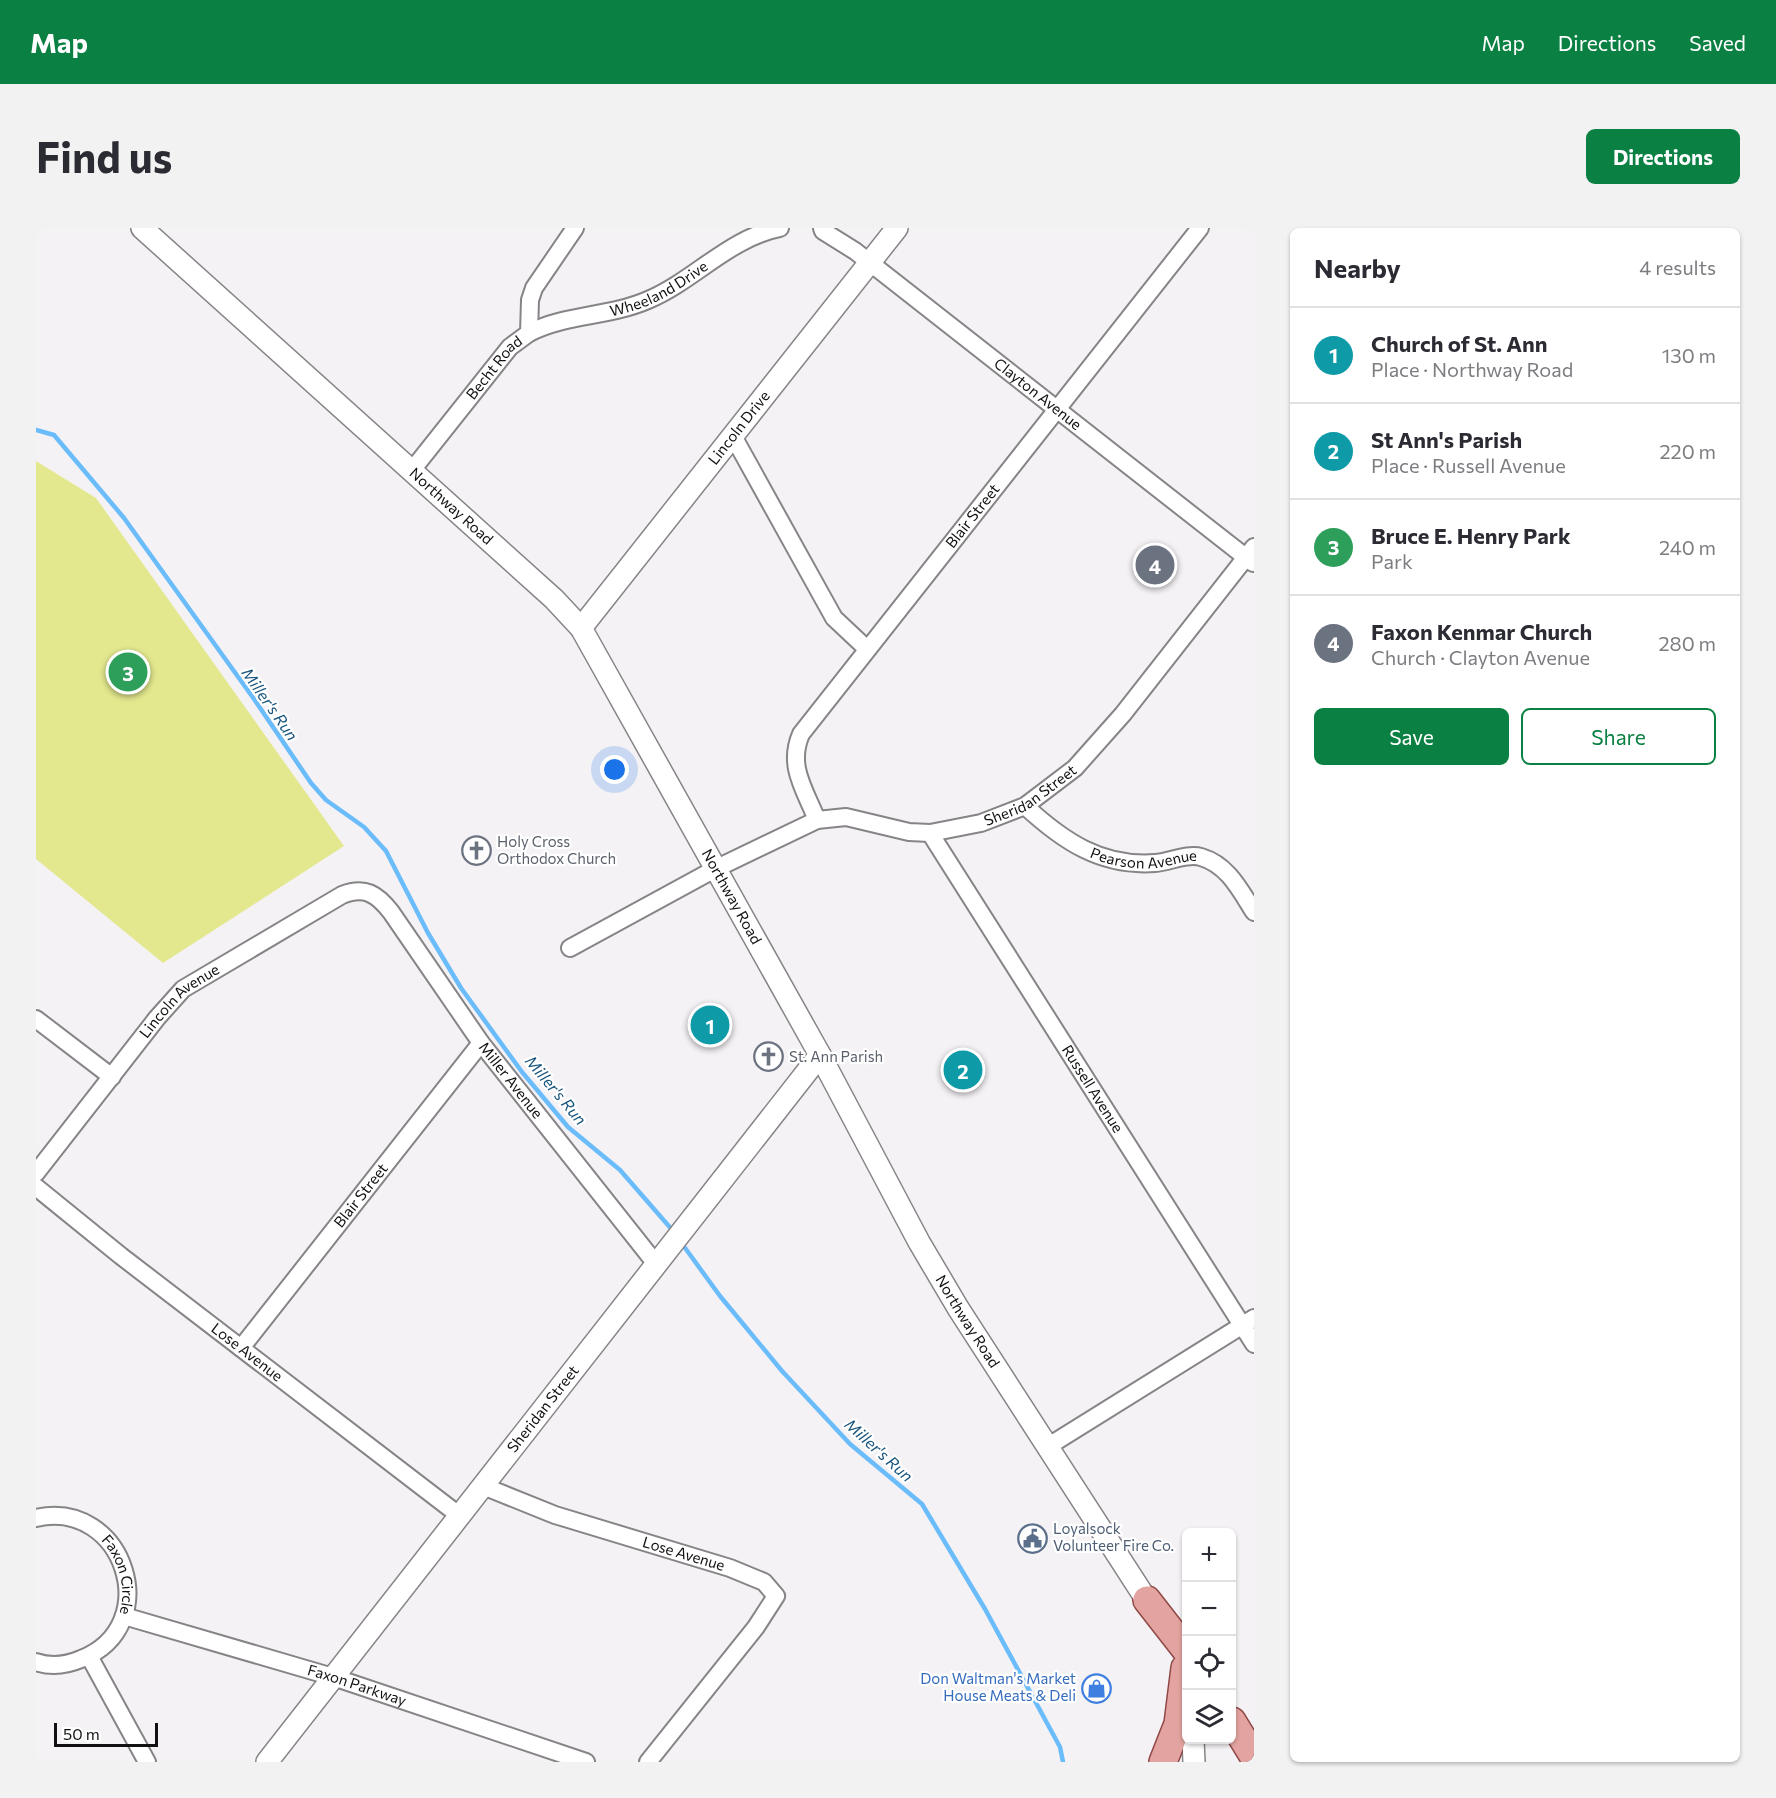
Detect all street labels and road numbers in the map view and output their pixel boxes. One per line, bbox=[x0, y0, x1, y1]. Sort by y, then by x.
street label: Wheeland Drive bbox=[608, 256, 711, 319]
street label: Becht Road bbox=[462, 331, 525, 403]
street label: Clayton Avenue bbox=[991, 354, 1086, 433]
street label: Lincoln Drive bbox=[704, 387, 773, 468]
street label: Northway Road bbox=[406, 463, 497, 548]
street label: Blair Street bbox=[941, 480, 1003, 551]
street label: Sheridan Street bbox=[981, 760, 1080, 829]
street label: Pearson Avenue bbox=[1088, 843, 1197, 871]
street label: Northway Road bbox=[699, 846, 766, 947]
street label: Lincoln Avenue bbox=[135, 960, 222, 1041]
street label: Miller Avenue bbox=[476, 1038, 547, 1122]
street label: Russell Avenue bbox=[1059, 1041, 1128, 1136]
street label: Blair Street bbox=[329, 1159, 391, 1231]
street label: Northway Road bbox=[932, 1271, 1004, 1371]
street label: Lose Avenue bbox=[208, 1319, 287, 1385]
street label: Sheridan Street bbox=[503, 1361, 582, 1456]
street label: Faxon Circle bbox=[99, 1530, 137, 1617]
street label: Lose Avenue bbox=[641, 1532, 727, 1574]
street label: Faxon Parkway bbox=[306, 1660, 409, 1709]

